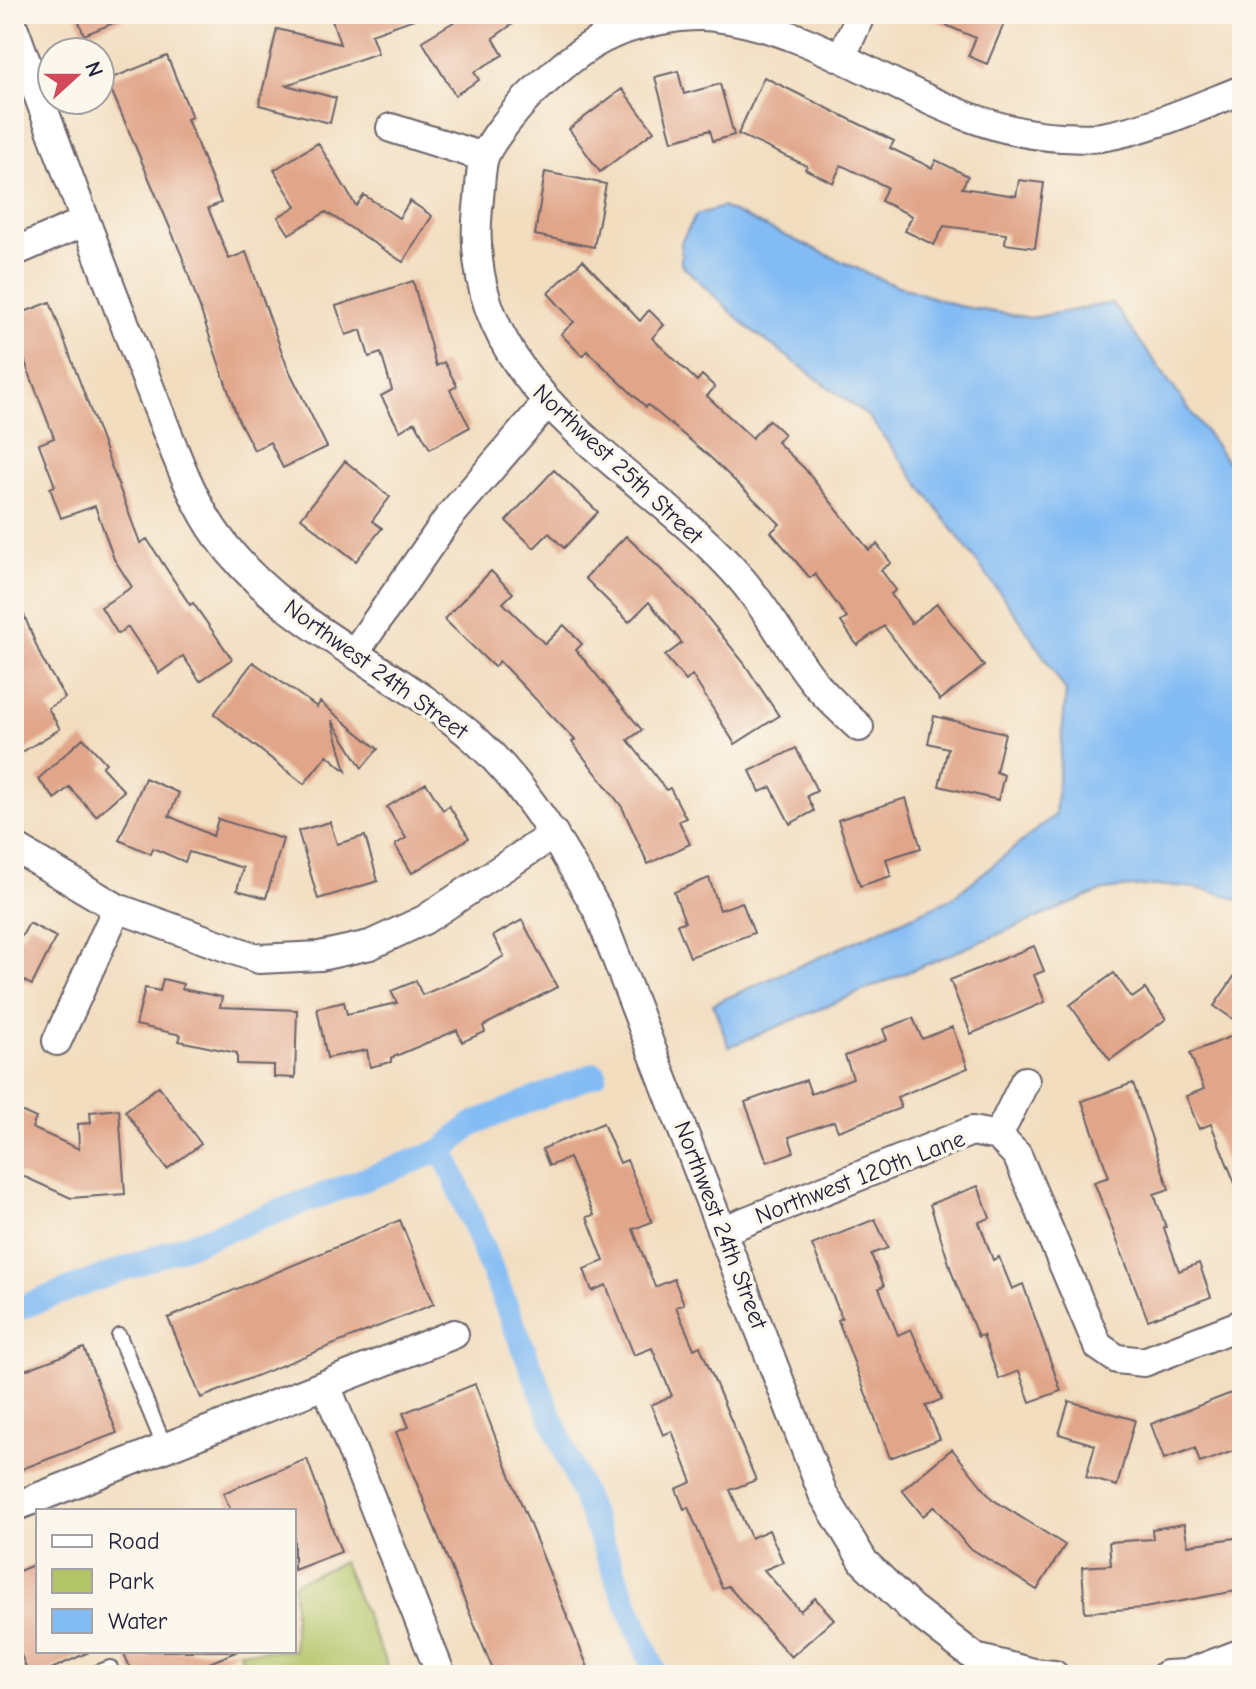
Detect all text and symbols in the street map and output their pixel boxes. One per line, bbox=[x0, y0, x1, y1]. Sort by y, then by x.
north arrow bbox=[36, 36, 116, 116]
text: N bbox=[79, 58, 108, 81]
street label: Northwest 25th Street bbox=[527, 378, 710, 551]
street label: Northwest 24th Street bbox=[279, 593, 474, 746]
street label: Northwest 24th Street bbox=[668, 1117, 774, 1334]
street label: Northwest 120th Lane bbox=[751, 1124, 969, 1230]
legend bbox=[36, 1509, 296, 1653]
text: Road bbox=[108, 1527, 160, 1555]
text: Park bbox=[108, 1567, 154, 1595]
text: Water bbox=[108, 1607, 168, 1635]

